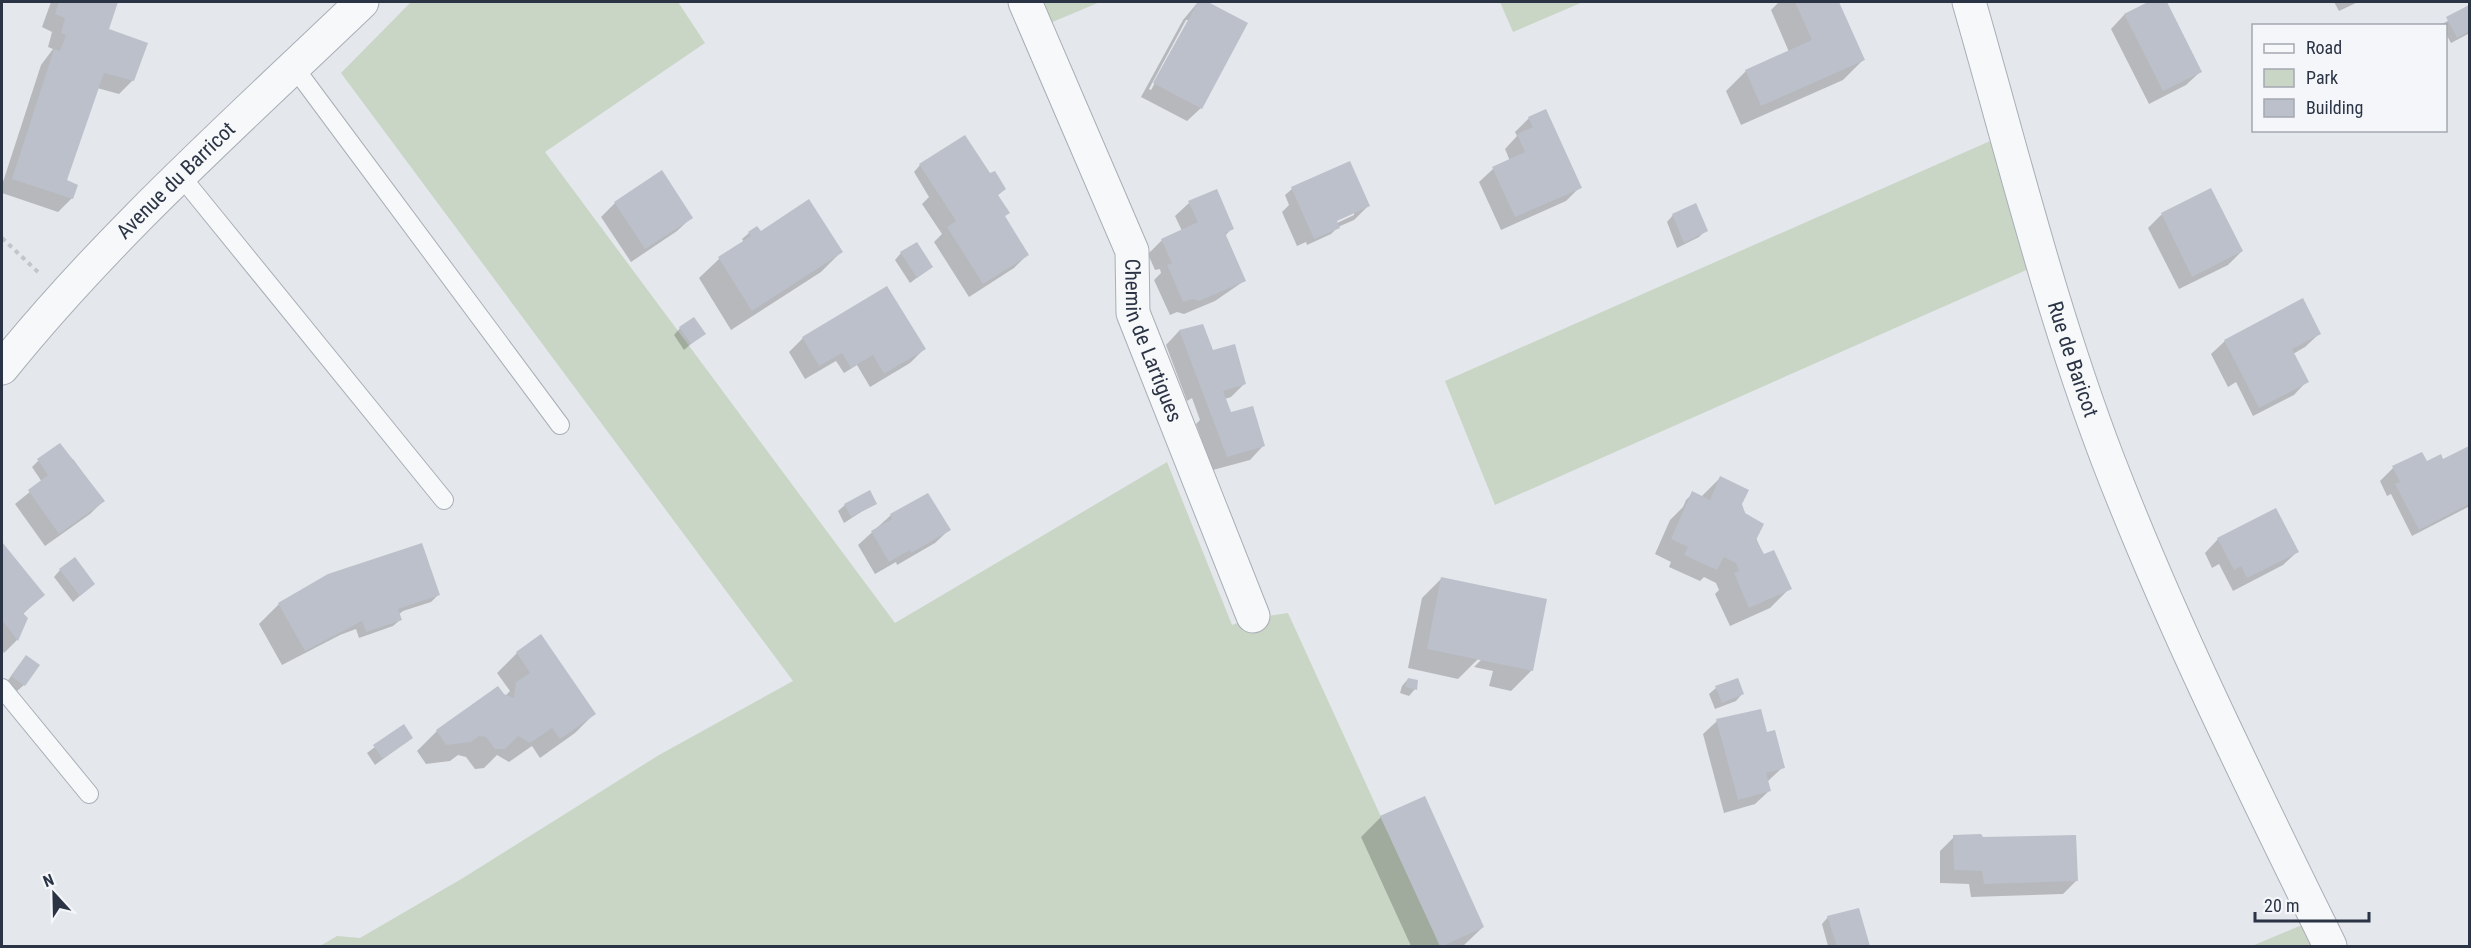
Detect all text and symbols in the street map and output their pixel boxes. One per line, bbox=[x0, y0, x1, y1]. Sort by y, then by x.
legend bbox=[2252, 24, 2447, 132]
text: Road bbox=[2306, 37, 2342, 58]
text: Park bbox=[2306, 67, 2338, 88]
text: Building bbox=[2306, 97, 2363, 118]
street label: Avenue du Barricot bbox=[112, 117, 240, 244]
street label: Chemin de Lartigues bbox=[1120, 258, 1187, 426]
street label: Rue de Baricot bbox=[2043, 298, 2103, 420]
north arrow bbox=[24, 864, 84, 924]
text: N bbox=[40, 870, 57, 891]
scale bar bbox=[2255, 885, 2369, 923]
text: 20 m bbox=[2264, 895, 2299, 916]

